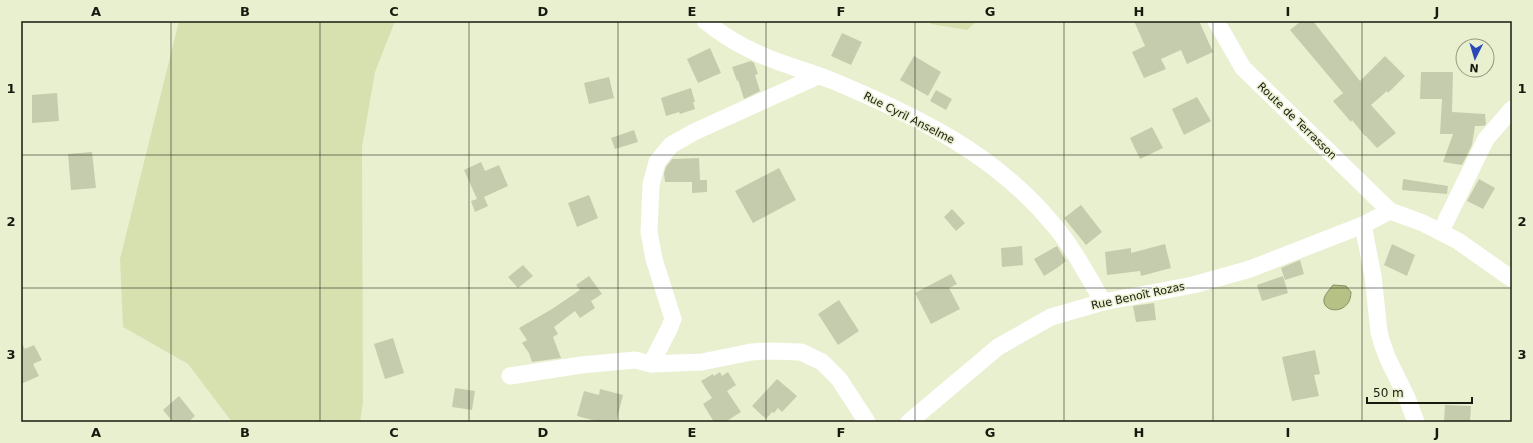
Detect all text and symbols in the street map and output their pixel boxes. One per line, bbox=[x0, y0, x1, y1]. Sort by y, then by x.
text: A bbox=[91, 4, 101, 19]
text: B bbox=[240, 4, 250, 19]
text: C bbox=[389, 4, 399, 19]
text: D bbox=[538, 4, 549, 19]
text: E bbox=[688, 4, 696, 19]
text: F bbox=[837, 4, 845, 19]
text: G bbox=[985, 4, 995, 19]
text: H bbox=[1134, 4, 1144, 19]
text: I bbox=[1286, 4, 1290, 19]
text: J bbox=[1434, 4, 1439, 19]
north arrow bbox=[1455, 38, 1495, 78]
text: N bbox=[1469, 61, 1479, 74]
street label: Route de Terrasson bbox=[1255, 80, 1339, 162]
text: 1 bbox=[6, 81, 16, 96]
text: 1 bbox=[1517, 81, 1527, 96]
street label: Rue Cyril Anselme bbox=[861, 89, 957, 147]
text: 2 bbox=[6, 214, 16, 229]
text: 2 bbox=[1517, 214, 1527, 229]
street label: Rue Benoît Rozas bbox=[1090, 280, 1186, 312]
text: 3 bbox=[6, 347, 16, 362]
text: 3 bbox=[1517, 347, 1527, 362]
scale bar bbox=[1367, 379, 1472, 405]
text: 50 m bbox=[1373, 386, 1404, 400]
text: A bbox=[91, 425, 101, 440]
text: B bbox=[240, 425, 250, 440]
text: C bbox=[389, 425, 399, 440]
text: D bbox=[538, 425, 549, 440]
text: E bbox=[688, 425, 696, 440]
text: F bbox=[837, 425, 845, 440]
text: G bbox=[985, 425, 995, 440]
text: H bbox=[1134, 425, 1144, 440]
text: I bbox=[1286, 425, 1290, 440]
text: J bbox=[1434, 425, 1439, 440]

